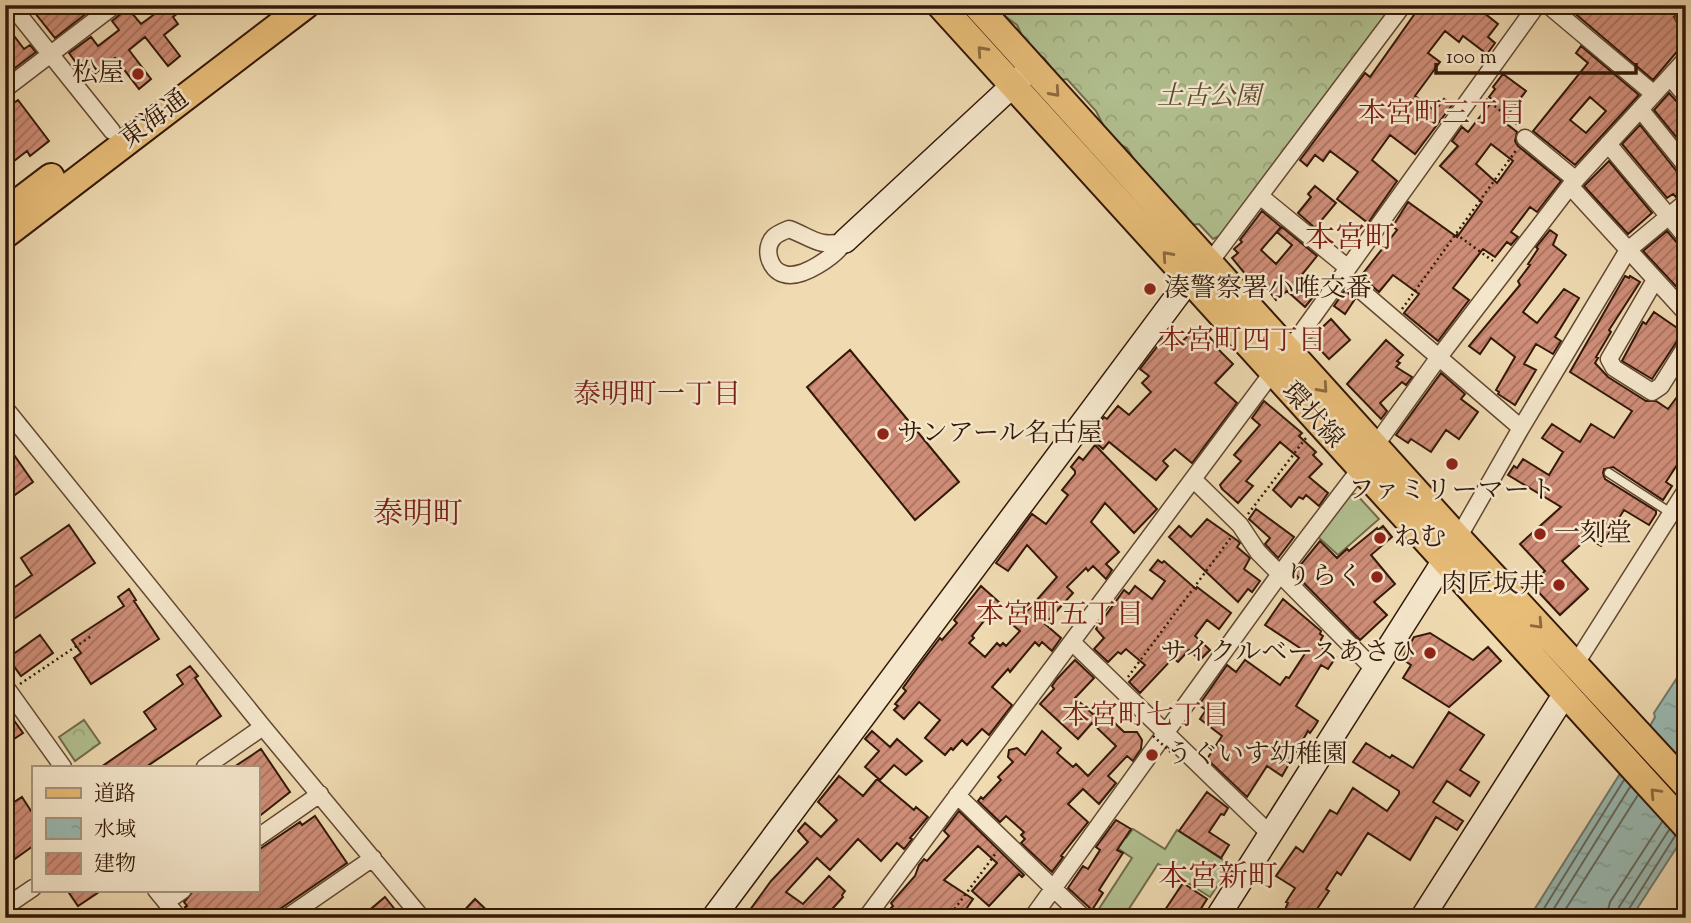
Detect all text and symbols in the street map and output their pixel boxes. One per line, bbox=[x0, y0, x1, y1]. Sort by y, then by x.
scale bar bbox=[1436, 32, 1635, 76]
text: 100 m bbox=[1446, 43, 1497, 73]
one-way arrow bbox=[978, 47, 990, 60]
place label: 松屋 bbox=[72, 56, 124, 93]
marker: 松屋 bbox=[130, 66, 146, 82]
park label: 土古公園 bbox=[1157, 79, 1265, 116]
street label: 東海通 bbox=[113, 82, 197, 158]
one-way arrow bbox=[1047, 84, 1059, 97]
district label: 本宮町三丁目 bbox=[1358, 95, 1526, 135]
district label: 本宮町 bbox=[1305, 218, 1395, 261]
one-way arrow bbox=[1163, 252, 1176, 265]
place label: 湊警察署小唯交番 bbox=[1164, 271, 1372, 308]
marker: 湊警察署小唯交番 bbox=[1142, 281, 1158, 297]
district label: 本宮町四丁目 bbox=[1158, 322, 1326, 362]
street label: 環状線 bbox=[1272, 375, 1352, 457]
district label: 泰明町一丁目 bbox=[573, 376, 741, 416]
one-way arrow bbox=[1315, 379, 1327, 392]
place label: サンアール名古屋 bbox=[897, 416, 1102, 453]
marker: サンアール名古屋 bbox=[875, 426, 891, 442]
marker: ファミリーマート bbox=[1444, 456, 1460, 472]
place label: ファミリーマート bbox=[1348, 473, 1556, 510]
district label: 泰明町 bbox=[373, 494, 463, 537]
place label: 一刻堂 bbox=[1554, 516, 1632, 553]
place label: ねむ bbox=[1394, 520, 1446, 557]
marker: 一刻堂 bbox=[1532, 526, 1548, 542]
marker: ねむ bbox=[1372, 530, 1388, 546]
place label: りらく bbox=[1285, 559, 1363, 596]
place label: 肉匠坂井 bbox=[1441, 567, 1545, 604]
marker: りらく bbox=[1369, 569, 1385, 585]
marker: 肉匠坂井 bbox=[1551, 577, 1567, 593]
district label: 本宮町五丁目 bbox=[976, 596, 1144, 636]
one-way arrow bbox=[1529, 616, 1542, 629]
place label: サイクルベースあさひ bbox=[1160, 635, 1416, 672]
marker: サイクルベースあさひ bbox=[1422, 645, 1438, 661]
district label: 本宮町七丁目 bbox=[1062, 697, 1230, 737]
place label: うぐいす幼稚園 bbox=[1166, 737, 1348, 774]
marker: うぐいす幼稚園 bbox=[1144, 747, 1160, 763]
legend bbox=[32, 766, 259, 892]
text: 道路 bbox=[94, 780, 136, 810]
one-way arrow bbox=[1651, 788, 1663, 801]
text: 水域 bbox=[94, 816, 136, 846]
text: 建物 bbox=[94, 850, 136, 880]
district label: 本宮新町 bbox=[1158, 857, 1278, 900]

